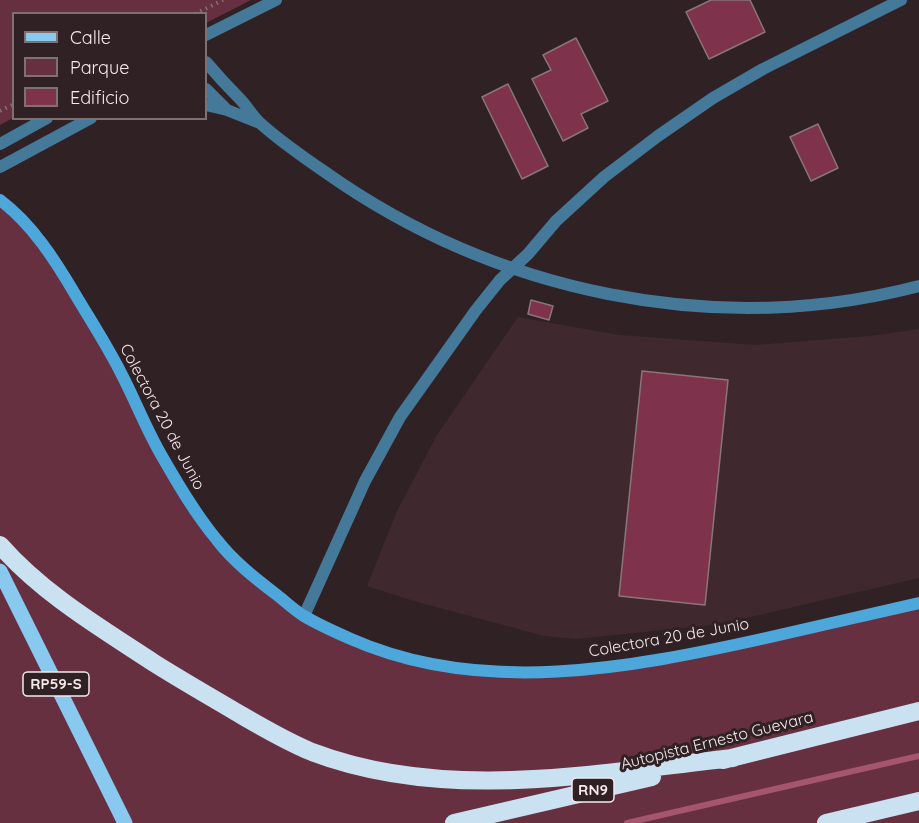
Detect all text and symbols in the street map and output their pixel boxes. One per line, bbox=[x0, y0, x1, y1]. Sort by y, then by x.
legend bbox=[12, 12, 207, 120]
text: Calle bbox=[70, 26, 111, 49]
text: Parque bbox=[70, 56, 129, 79]
text: Edificio bbox=[70, 86, 129, 109]
street label: Colectora 20 de Junio bbox=[115, 341, 209, 493]
street label: Colectora 20 de Junio bbox=[587, 614, 751, 662]
road number: RP59-S bbox=[23, 672, 89, 696]
street label: Autopista Ernesto Guevara bbox=[619, 708, 815, 774]
road number: RN9 bbox=[572, 778, 614, 802]

